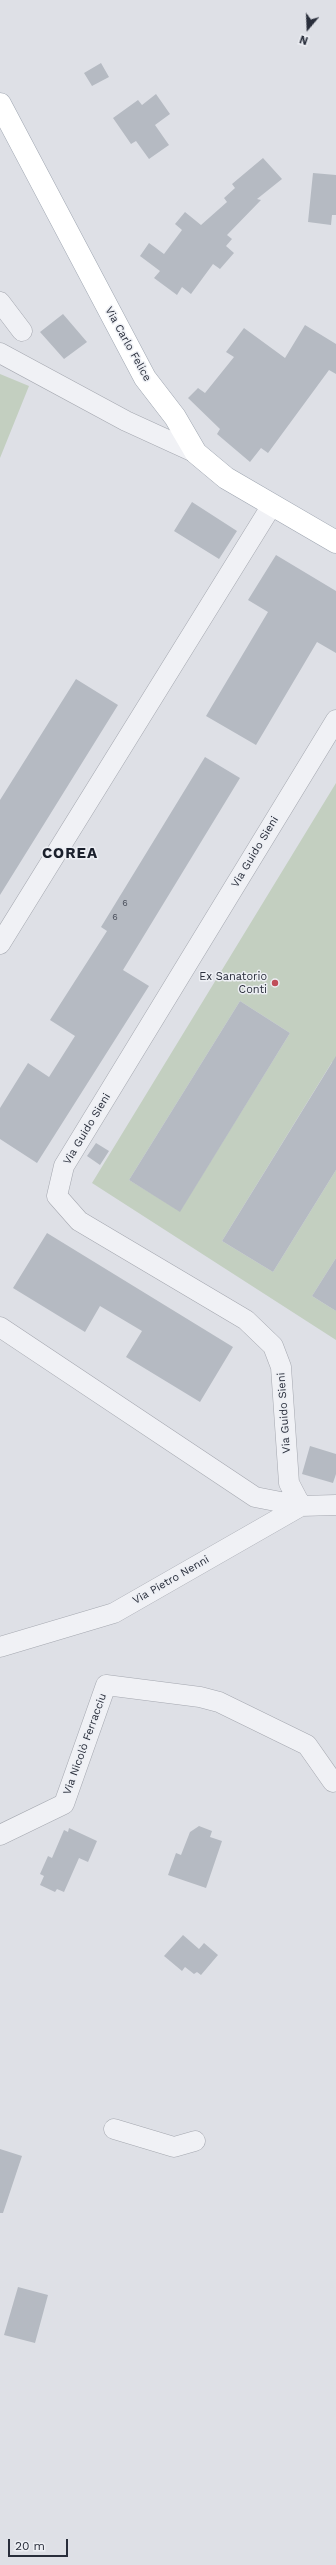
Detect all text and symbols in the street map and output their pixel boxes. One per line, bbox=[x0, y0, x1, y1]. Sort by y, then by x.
north arrow bbox=[288, 8, 328, 48]
text: N bbox=[298, 32, 310, 47]
street label: Via Carlo Felice bbox=[102, 304, 154, 384]
street label: Via Guido Sieni bbox=[228, 814, 282, 890]
district label: COREA bbox=[42, 845, 98, 863]
house number: 6 bbox=[122, 898, 128, 908]
house number: 6 bbox=[112, 912, 118, 922]
place label: Ex Sanatorio Conti bbox=[199, 970, 267, 996]
marker: Ex Sanatorio Conti bbox=[270, 978, 280, 988]
street label: Via Guido Sieni bbox=[60, 1091, 114, 1167]
street label: Via Guido Sieni bbox=[275, 1372, 293, 1454]
street label: Via Pietro Nenni bbox=[130, 1553, 212, 1607]
street label: Via Nicolò Ferracciu bbox=[60, 1691, 110, 1797]
scale bar bbox=[10, 2531, 70, 2557]
text: 20 m bbox=[15, 2539, 45, 2553]

